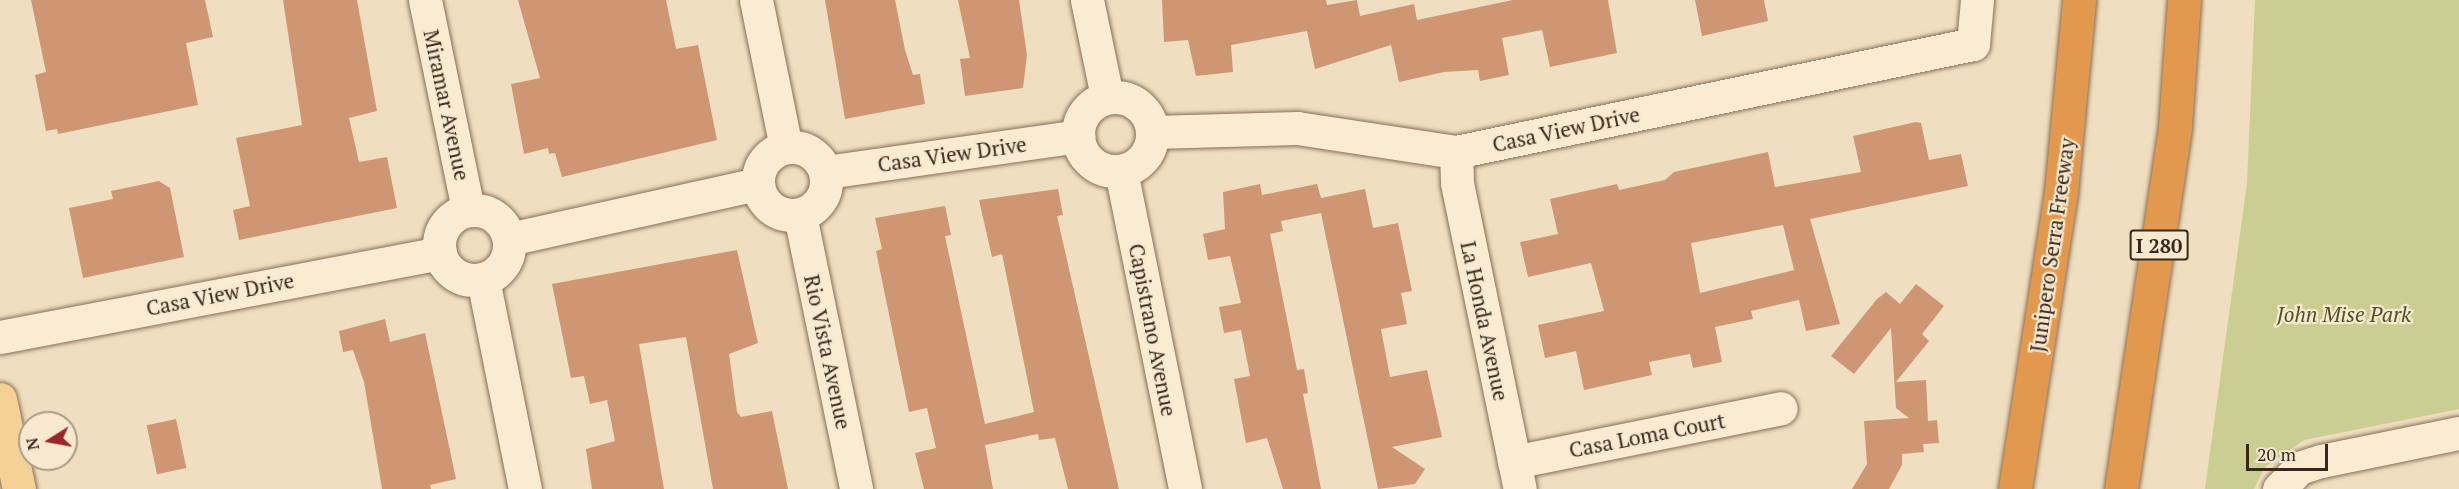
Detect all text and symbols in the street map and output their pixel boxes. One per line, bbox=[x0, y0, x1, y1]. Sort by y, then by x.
street label: Miramar Avenue bbox=[419, 27, 475, 183]
street label: Casa View Drive bbox=[1490, 101, 1642, 157]
street label: Casa View Drive bbox=[876, 131, 1028, 177]
street label: Junipero Serra Freeway bbox=[2024, 136, 2080, 354]
road number: I 280 bbox=[2129, 228, 2189, 262]
street label: La Honda Avenue bbox=[1456, 239, 1514, 403]
street label: Capistrano Avenue bbox=[1124, 241, 1182, 419]
street label: Casa View Drive bbox=[144, 267, 296, 321]
street label: Rio Vista Avenue bbox=[799, 272, 857, 432]
park label: John Mise Park bbox=[2277, 301, 2411, 327]
street label: Casa Loma Court bbox=[1567, 408, 1727, 462]
north arrow bbox=[18, 411, 78, 471]
scale bar bbox=[2249, 432, 2332, 470]
text: N bbox=[20, 436, 44, 452]
text: 20 m bbox=[2257, 442, 2296, 466]

